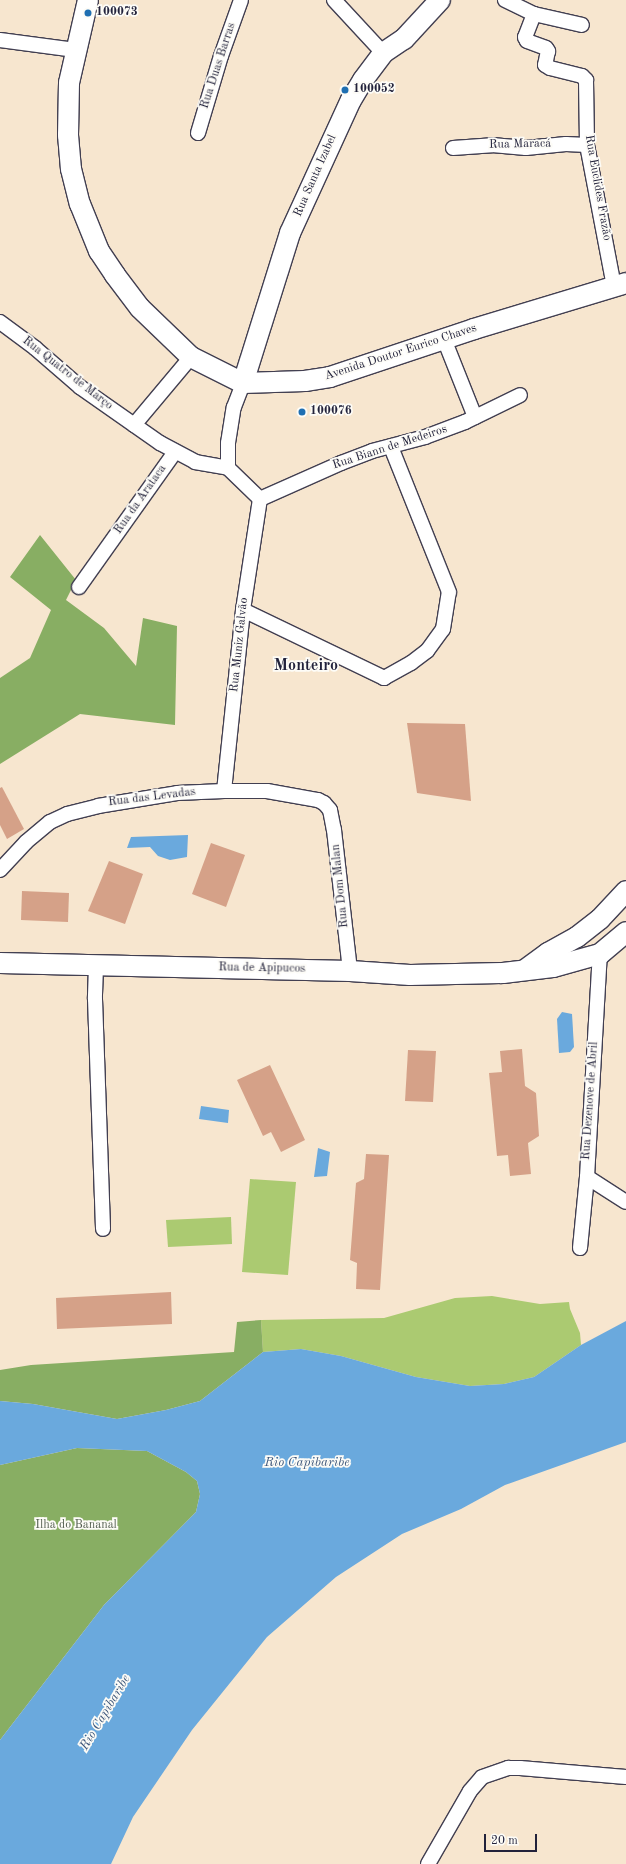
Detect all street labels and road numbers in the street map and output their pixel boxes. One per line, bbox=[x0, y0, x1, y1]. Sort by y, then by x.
street label: Rua Duas Barras bbox=[198, 21, 240, 111]
street label: Rua Santa Izabel bbox=[291, 133, 341, 219]
street label: Rua Euclides Frazão bbox=[581, 134, 613, 242]
street label: Rua Maracá bbox=[489, 137, 551, 153]
street label: Avenida Doutor Eurico Chaves bbox=[323, 322, 479, 384]
street label: Rua Quatro de Março bbox=[19, 334, 115, 414]
street label: Rua Biann de Medeiros bbox=[331, 423, 449, 473]
street label: Rua da Arataca bbox=[112, 463, 170, 537]
street label: Rua Muniz Galvão bbox=[228, 597, 252, 693]
street label: Rua das Levadas bbox=[107, 785, 197, 811]
street label: Rua Dom Malan bbox=[329, 843, 353, 929]
street label: Rua de Apipucos bbox=[218, 961, 306, 977]
street label: Rua Dezenove de Abril bbox=[580, 1041, 602, 1161]

